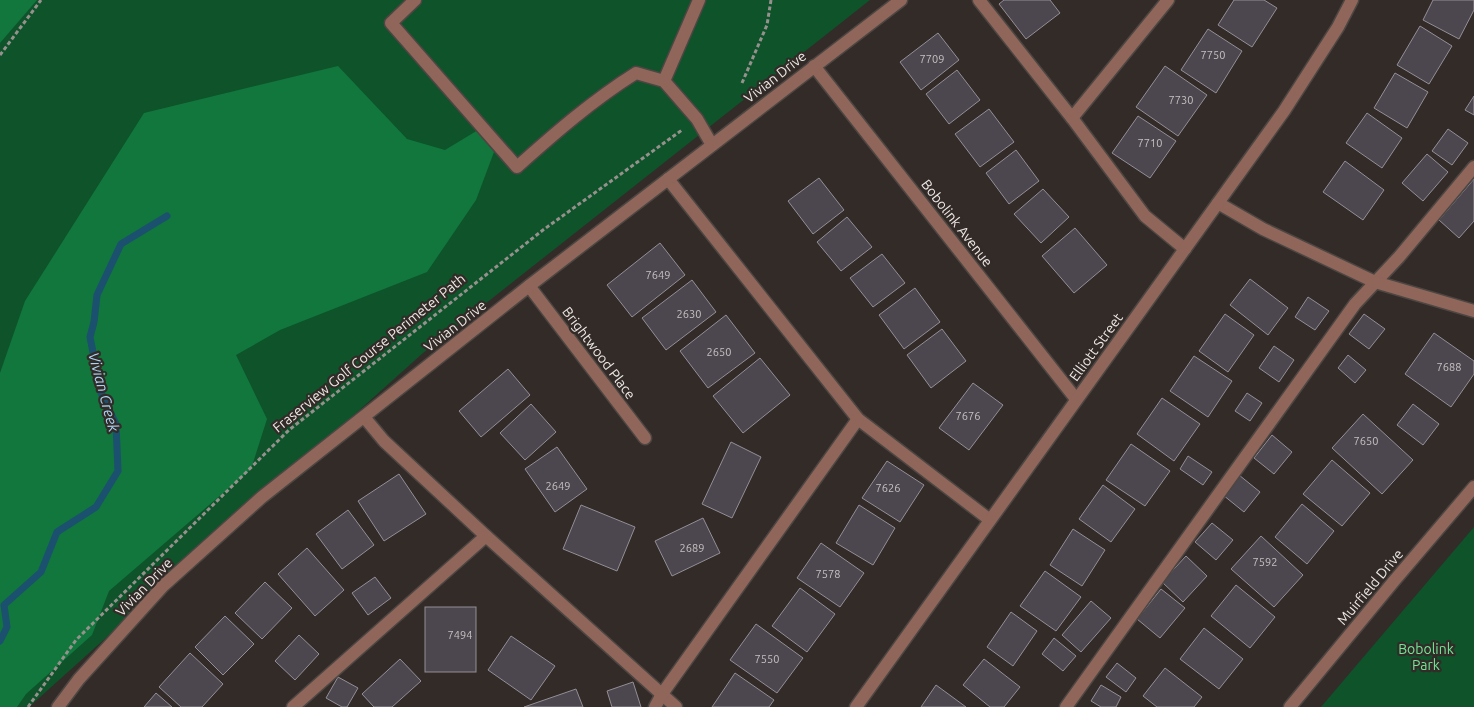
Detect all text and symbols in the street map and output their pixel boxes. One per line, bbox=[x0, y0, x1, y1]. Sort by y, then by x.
street label: Vivian Drive bbox=[741, 48, 809, 106]
house number: 7750 bbox=[1201, 49, 1225, 61]
house number: 7709 bbox=[920, 53, 944, 65]
house number: 7730 bbox=[1169, 94, 1193, 106]
house number: 7710 bbox=[1138, 137, 1162, 149]
street label: Bobolink Avenue bbox=[918, 176, 996, 270]
house number: 7649 bbox=[646, 269, 670, 281]
street label: Fraserview Golf Course Perimeter Path bbox=[270, 270, 468, 436]
street label: Vivian Drive bbox=[421, 297, 489, 355]
street label: Brightwood Place bbox=[559, 304, 639, 402]
house number: 2630 bbox=[677, 308, 701, 320]
street label: Elliott Street bbox=[1066, 310, 1126, 384]
house number: 2650 bbox=[707, 346, 731, 358]
water label: Vivian Creek bbox=[85, 350, 123, 434]
house number: 7688 bbox=[1437, 361, 1461, 373]
house number: 7676 bbox=[956, 410, 980, 422]
house number: 7650 bbox=[1354, 435, 1378, 447]
house number: 2649 bbox=[546, 480, 570, 492]
house number: 7626 bbox=[876, 482, 900, 494]
house number: 2689 bbox=[680, 542, 704, 554]
street label: Muirfield Drive bbox=[1334, 546, 1406, 628]
street label: Vivian Drive bbox=[112, 555, 176, 619]
house number: 7592 bbox=[1253, 556, 1277, 568]
house number: 7578 bbox=[816, 568, 840, 580]
house number: 7494 bbox=[448, 629, 472, 641]
park label: Bobolink Park bbox=[1398, 641, 1454, 673]
house number: 7550 bbox=[755, 653, 779, 665]

